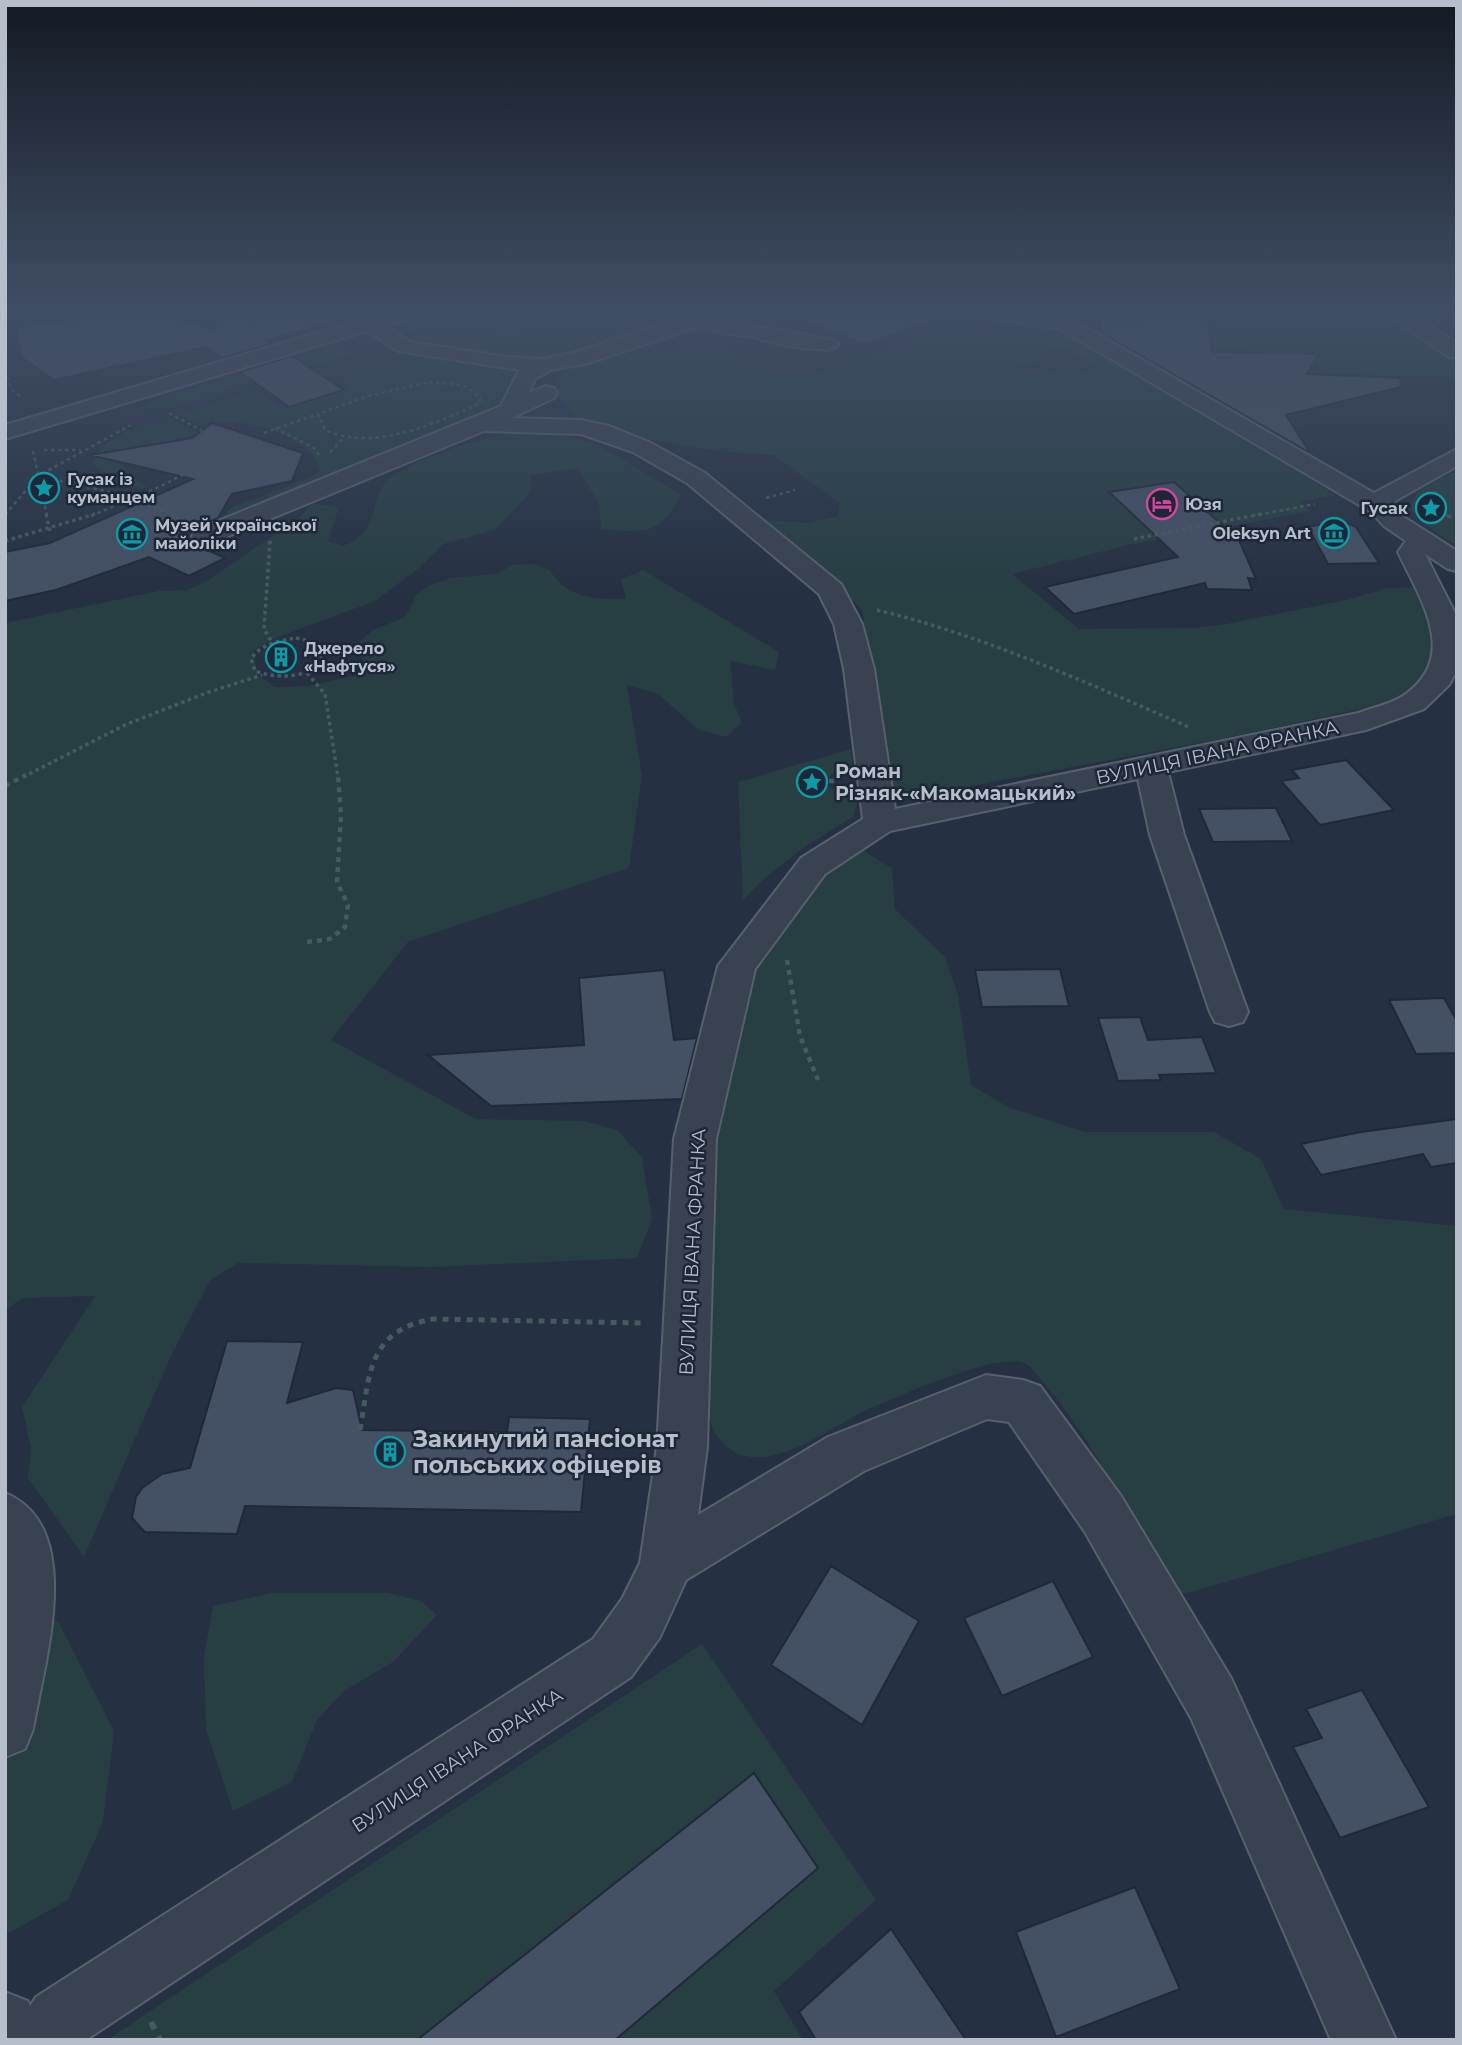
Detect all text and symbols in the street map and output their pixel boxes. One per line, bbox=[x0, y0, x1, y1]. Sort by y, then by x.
place label: Гусак із куманцем bbox=[67, 470, 155, 507]
place icon: Гусак із куманцем bbox=[27, 471, 61, 505]
hotel icon: Юзя bbox=[1145, 487, 1179, 521]
place icon: Гусак bbox=[1414, 491, 1448, 525]
place label: Юзя bbox=[1185, 495, 1222, 514]
place label: Гусак bbox=[1361, 499, 1409, 518]
place label: Музей української майоліки bbox=[155, 516, 317, 553]
museum icon: Oleksyn Art bbox=[1317, 516, 1351, 550]
museum icon: Музей української майоліки bbox=[115, 517, 149, 551]
place label: Oleksyn Art bbox=[1212, 524, 1311, 543]
place label: Джерело «Нафтуся» bbox=[304, 639, 396, 676]
building icon: Джерело «Нафтуся» bbox=[264, 640, 298, 674]
street label: ВУЛИЦЯ ІВАНА ФРАНКА bbox=[1094, 716, 1340, 789]
place label: Роман Різняк-«Макомацький» bbox=[835, 760, 1076, 805]
place icon: Роман Різняк-«Макомацький» bbox=[795, 765, 829, 799]
street label: ВУЛИЦЯ ІВАНА ФРАНКА bbox=[675, 1128, 710, 1376]
place label: Закинутий пансіонат польських офіцерів bbox=[412, 1425, 679, 1479]
building icon: Закинутий пансіонат польських офіцерів bbox=[373, 1435, 407, 1469]
street label: ВУЛИЦЯ ІВАНА ФРАНКА bbox=[347, 1683, 567, 1837]

